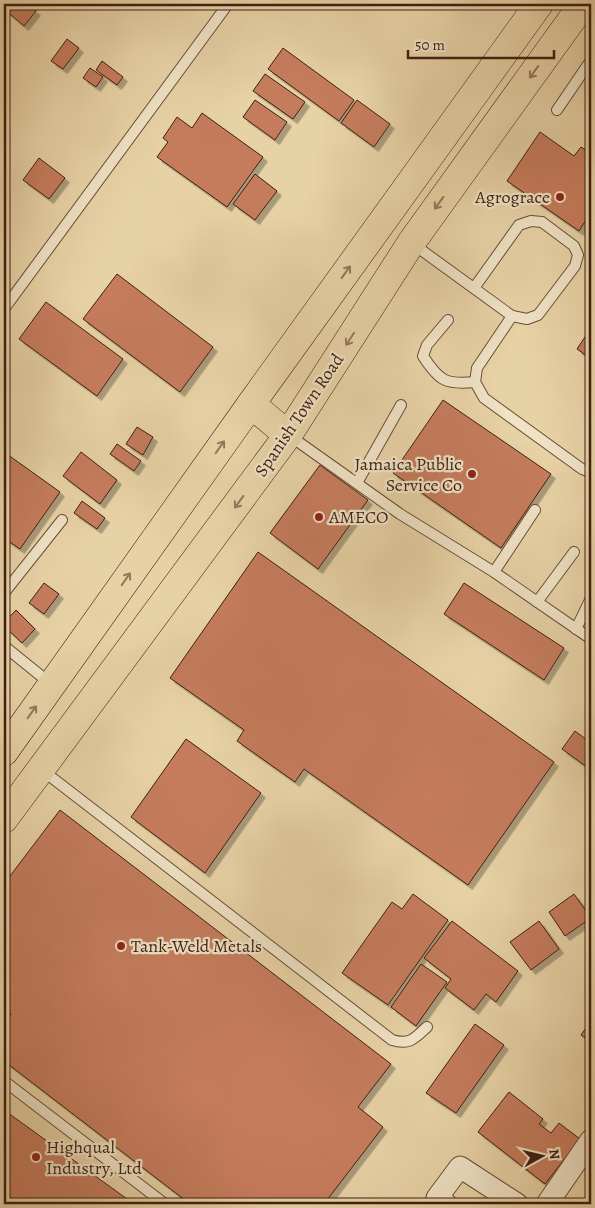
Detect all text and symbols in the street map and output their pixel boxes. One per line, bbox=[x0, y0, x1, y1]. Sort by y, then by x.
scale bar bbox=[408, 28, 554, 60]
text: 50 m bbox=[415, 35, 445, 55]
one-way arrow bbox=[529, 65, 540, 78]
place label: Agrograce bbox=[474, 185, 550, 209]
marker: Agrograce bbox=[554, 191, 566, 203]
one-way arrow bbox=[434, 196, 445, 210]
one-way arrow bbox=[340, 266, 351, 279]
one-way arrow bbox=[344, 332, 355, 346]
street label: Spanish Town Road bbox=[249, 348, 349, 481]
one-way arrow bbox=[215, 440, 225, 454]
place label: Jamaica Public Service Co bbox=[355, 452, 462, 497]
marker: Jamaica Public Service Co bbox=[466, 468, 478, 480]
one-way arrow bbox=[233, 495, 244, 508]
place label: AMECO bbox=[328, 505, 389, 529]
marker: AMECO bbox=[313, 511, 325, 523]
one-way arrow bbox=[121, 572, 131, 586]
one-way arrow bbox=[27, 705, 37, 719]
place label: Tank-Weld Metals bbox=[131, 934, 262, 958]
marker: Tank-Weld Metals bbox=[115, 940, 127, 952]
north arrow bbox=[518, 1130, 568, 1180]
place label: Highqual Industry, Ltd bbox=[46, 1135, 142, 1180]
text: N bbox=[544, 1148, 564, 1161]
marker: Highqual Industry, Ltd bbox=[30, 1151, 42, 1163]

